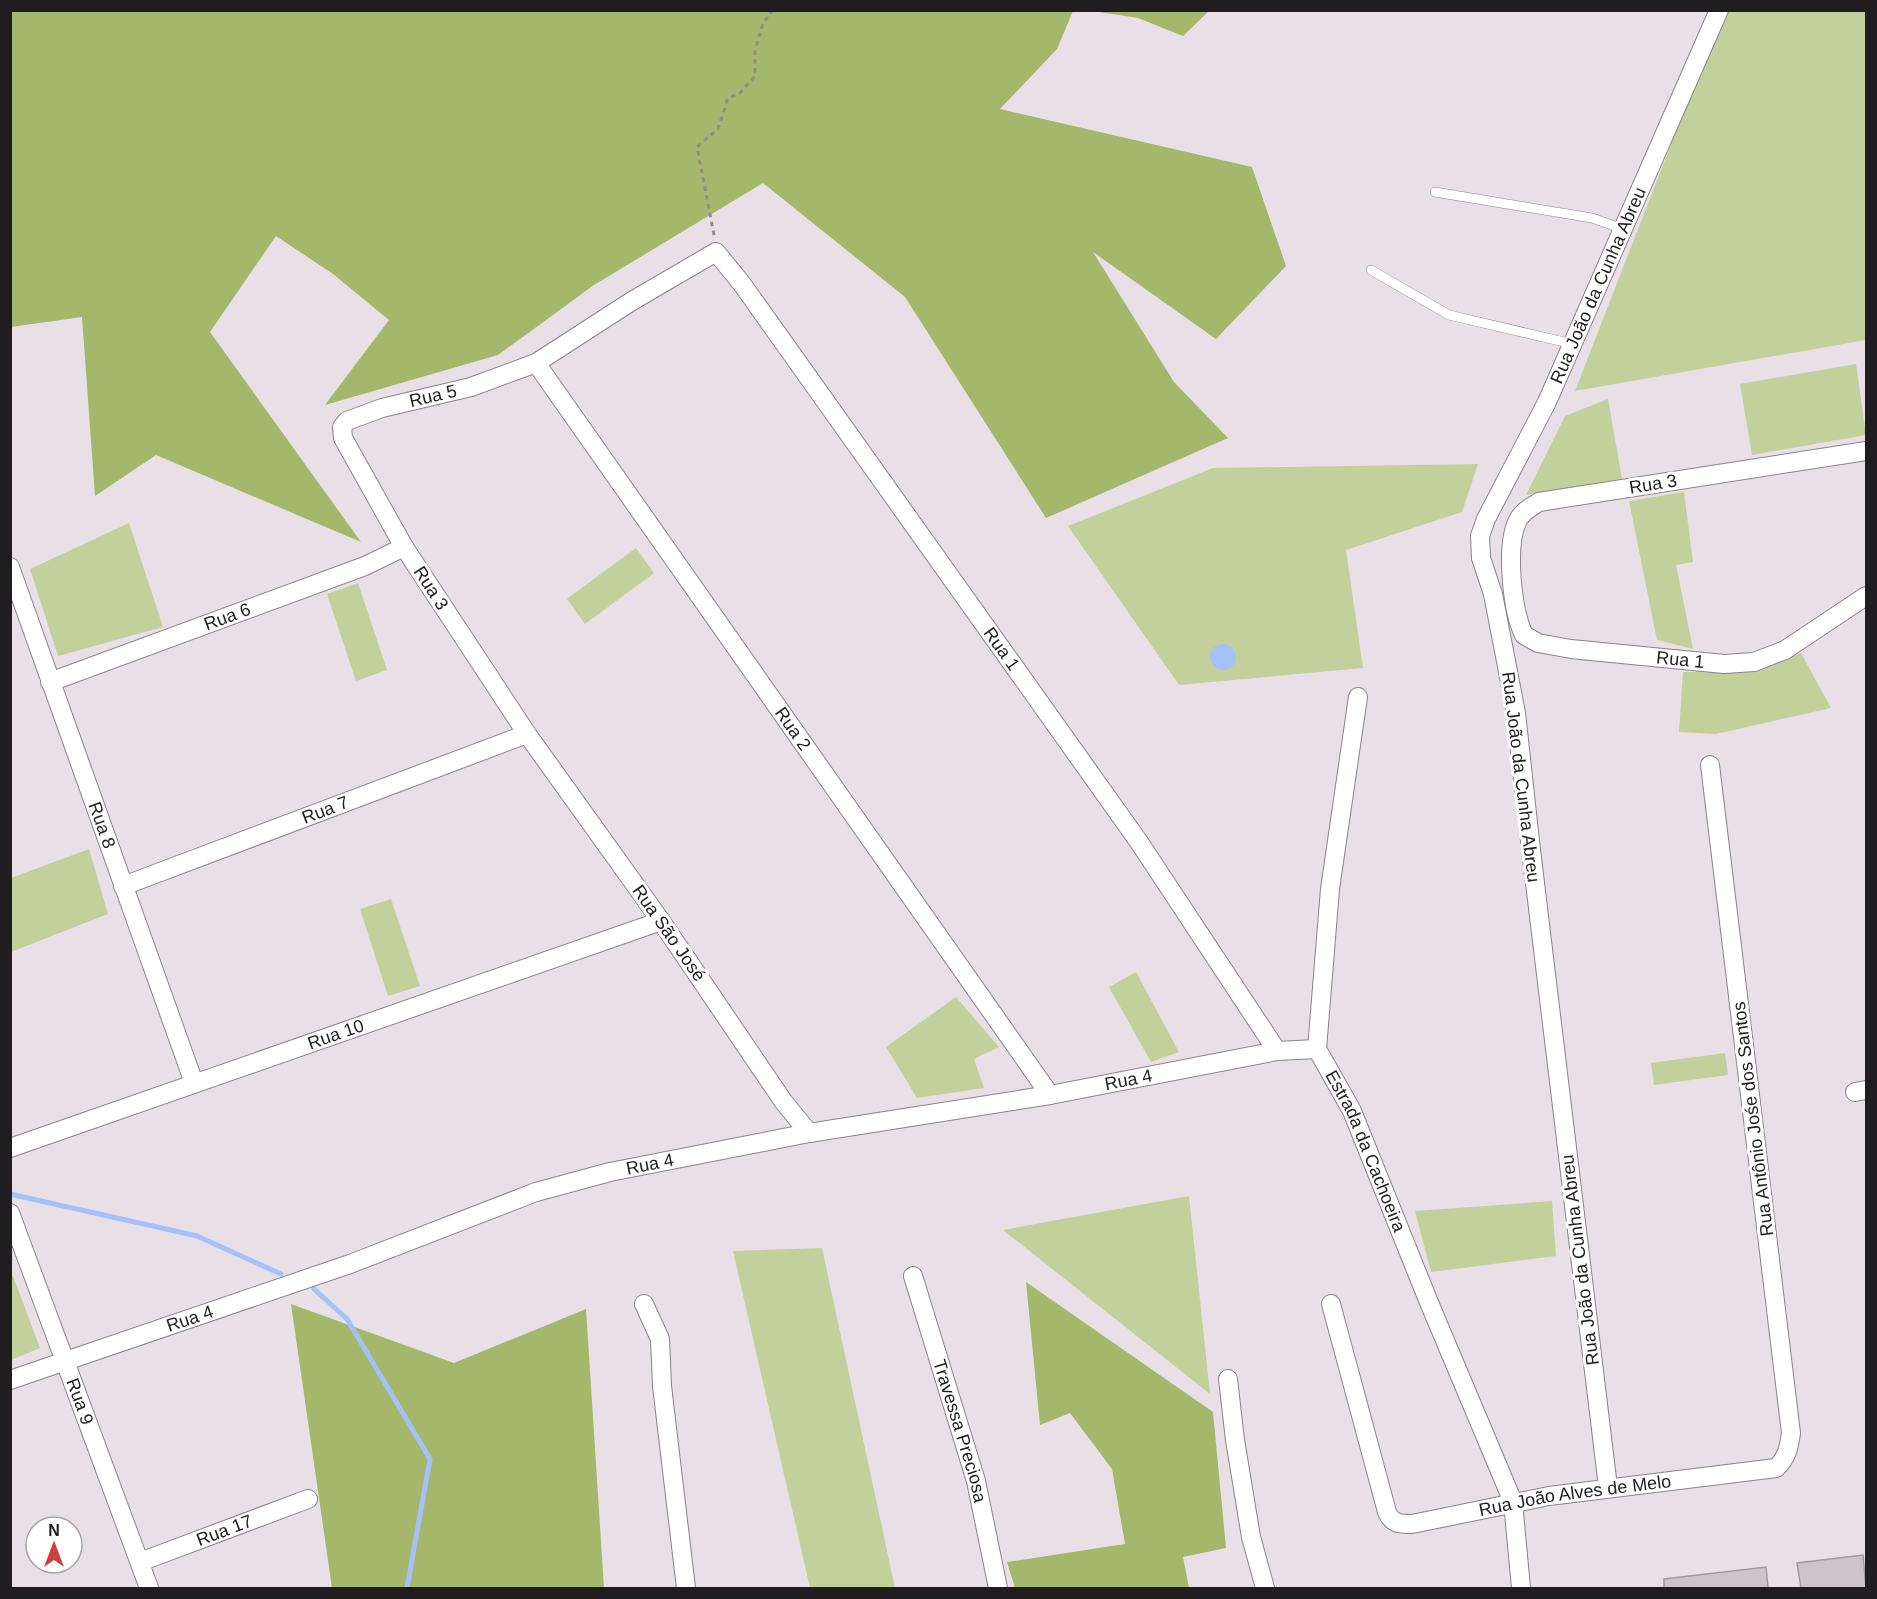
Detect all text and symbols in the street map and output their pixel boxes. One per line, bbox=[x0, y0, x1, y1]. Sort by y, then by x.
street label: Rua João da Cunha Abreu bbox=[1546, 184, 1650, 387]
street label: Rua 5 bbox=[407, 381, 459, 411]
street label: Rua 3 bbox=[1628, 470, 1678, 498]
street label: Rua 3 bbox=[410, 562, 452, 614]
street label: Rua 6 bbox=[201, 599, 253, 634]
street label: Rua 1 bbox=[980, 624, 1024, 674]
street label: Rua 1 bbox=[1655, 647, 1705, 672]
street label: Rua João da Cunha Abreu bbox=[1498, 670, 1544, 884]
street label: Rua 2 bbox=[771, 703, 815, 754]
street label: Rua 7 bbox=[299, 792, 351, 828]
street label: Rua 8 bbox=[85, 799, 120, 851]
street label: Rua São José bbox=[628, 881, 710, 985]
street label: Rua Antônio Jośe dos Santos bbox=[1729, 1001, 1777, 1237]
street label: Rua 10 bbox=[305, 1015, 366, 1053]
street label: Rua 4 bbox=[1103, 1065, 1154, 1094]
street label: Estrada da Cachoeira bbox=[1321, 1067, 1410, 1236]
street label: Rua 4 bbox=[624, 1150, 675, 1179]
street label: Rua João da Cunha Abreu bbox=[1557, 1153, 1603, 1367]
street label: Rua 4 bbox=[164, 1301, 216, 1336]
street label: Travessa Preciosa bbox=[929, 1357, 990, 1505]
street label: Rua 9 bbox=[62, 1375, 98, 1427]
street label: Rua João Alves de Melo bbox=[1477, 1471, 1672, 1520]
street label: Rua 17 bbox=[194, 1511, 255, 1550]
north arrow bbox=[24, 1515, 84, 1575]
text: N bbox=[48, 1522, 60, 1539]

